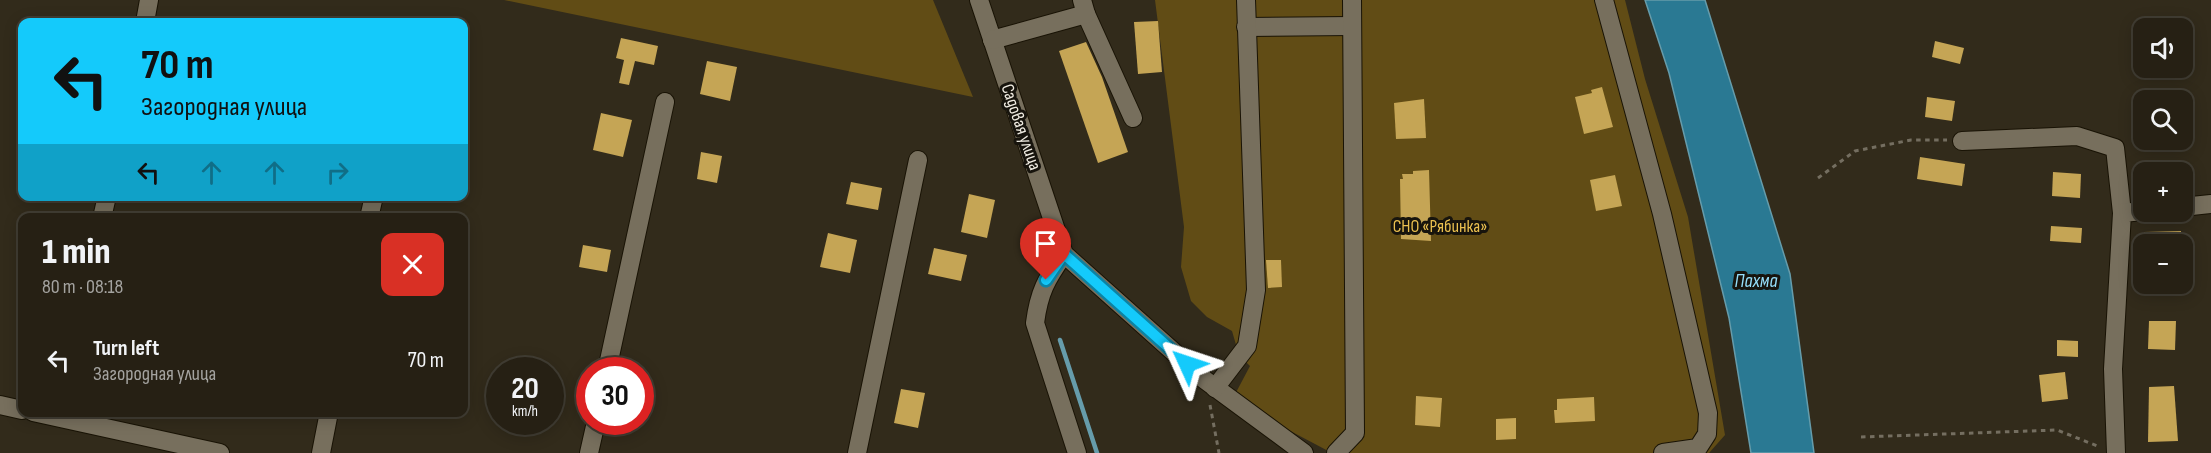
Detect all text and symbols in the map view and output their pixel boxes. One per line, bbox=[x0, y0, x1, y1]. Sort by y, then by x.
map controls bbox=[2133, 18, 2193, 294]
button: sound bbox=[2133, 18, 2193, 78]
text: 70 m bbox=[141, 40, 214, 91]
icon: left bbox=[42, 42, 120, 120]
street label: Садовая улица bbox=[996, 81, 1046, 173]
button: search bbox=[2133, 90, 2193, 150]
text: Загородная улица bbox=[141, 91, 307, 123]
icon: left bbox=[132, 156, 165, 189]
icon: ahead bbox=[195, 156, 228, 189]
icon: ahead bbox=[258, 156, 291, 189]
icon: right bbox=[321, 156, 354, 189]
button: + bbox=[2133, 162, 2193, 222]
park label: СНО «Рябинка» bbox=[1393, 216, 1487, 237]
pin bbox=[1020, 218, 1071, 280]
icon: arrive bbox=[1029, 227, 1062, 260]
text: 1 min bbox=[42, 231, 110, 274]
button: close bbox=[381, 233, 444, 296]
button: − bbox=[2133, 234, 2193, 294]
water label: Пахма bbox=[1734, 269, 1778, 293]
text: 80 m · 08:18 bbox=[42, 275, 123, 299]
position arrow bbox=[1155, 332, 1219, 396]
text: Turn left bbox=[93, 335, 159, 362]
icon: left bbox=[42, 344, 75, 377]
text: 70 m bbox=[408, 347, 444, 374]
speed limit sign: 30 bbox=[576, 357, 654, 435]
text: Загородная улица bbox=[93, 362, 216, 386]
text: 20 bbox=[511, 371, 539, 407]
text: km/h bbox=[512, 402, 538, 421]

